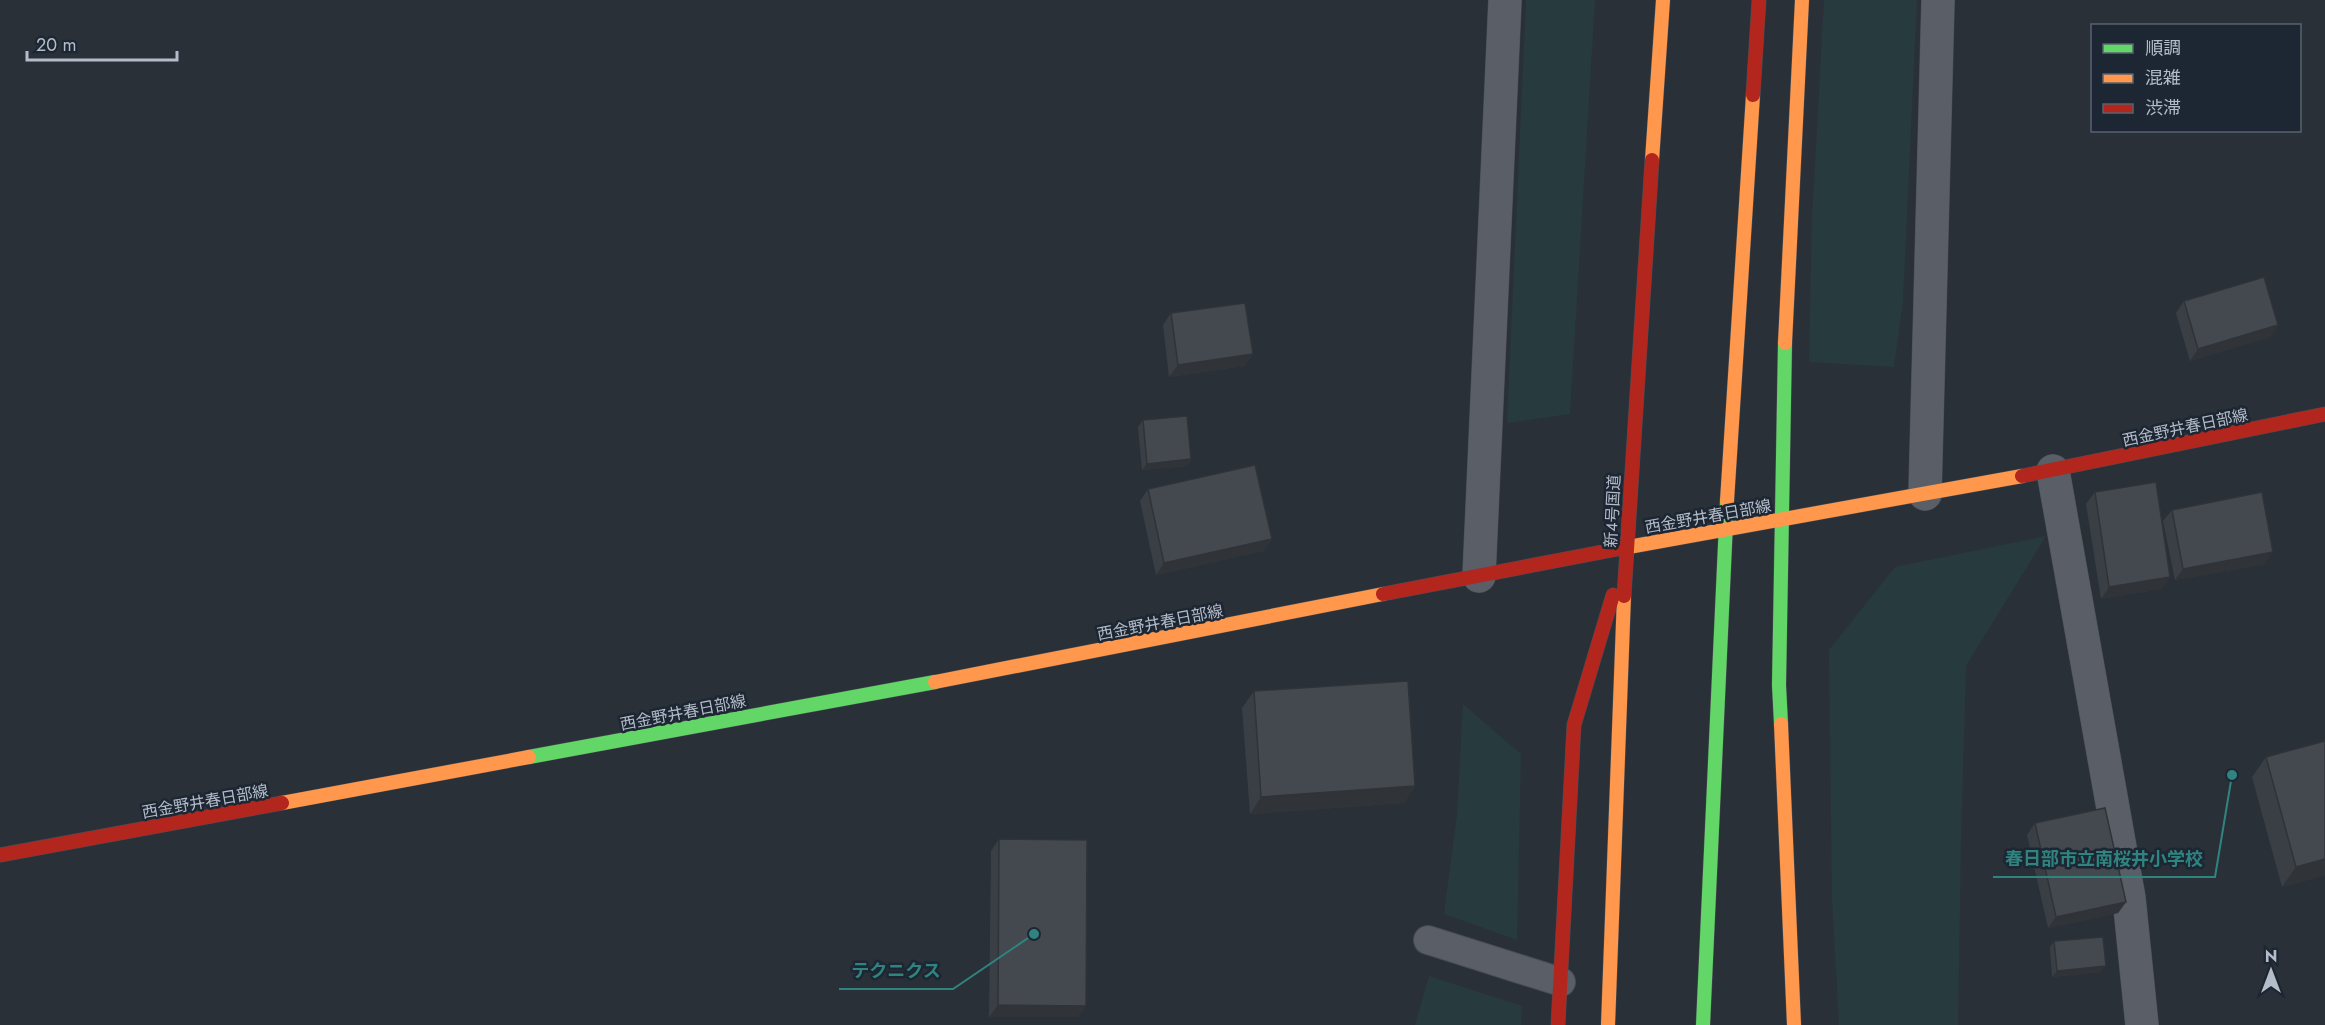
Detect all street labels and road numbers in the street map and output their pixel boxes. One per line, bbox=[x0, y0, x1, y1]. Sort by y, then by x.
street label: 西金野井春日部線 bbox=[2120, 403, 2250, 452]
street label: 新4号国道 bbox=[1599, 474, 1626, 548]
street label: 西金野井春日部線 bbox=[1643, 494, 1773, 539]
street label: 西金野井春日部線 bbox=[1095, 599, 1225, 646]
street label: 西金野井春日部線 bbox=[618, 689, 748, 736]
street label: 西金野井春日部線 bbox=[140, 779, 270, 824]

